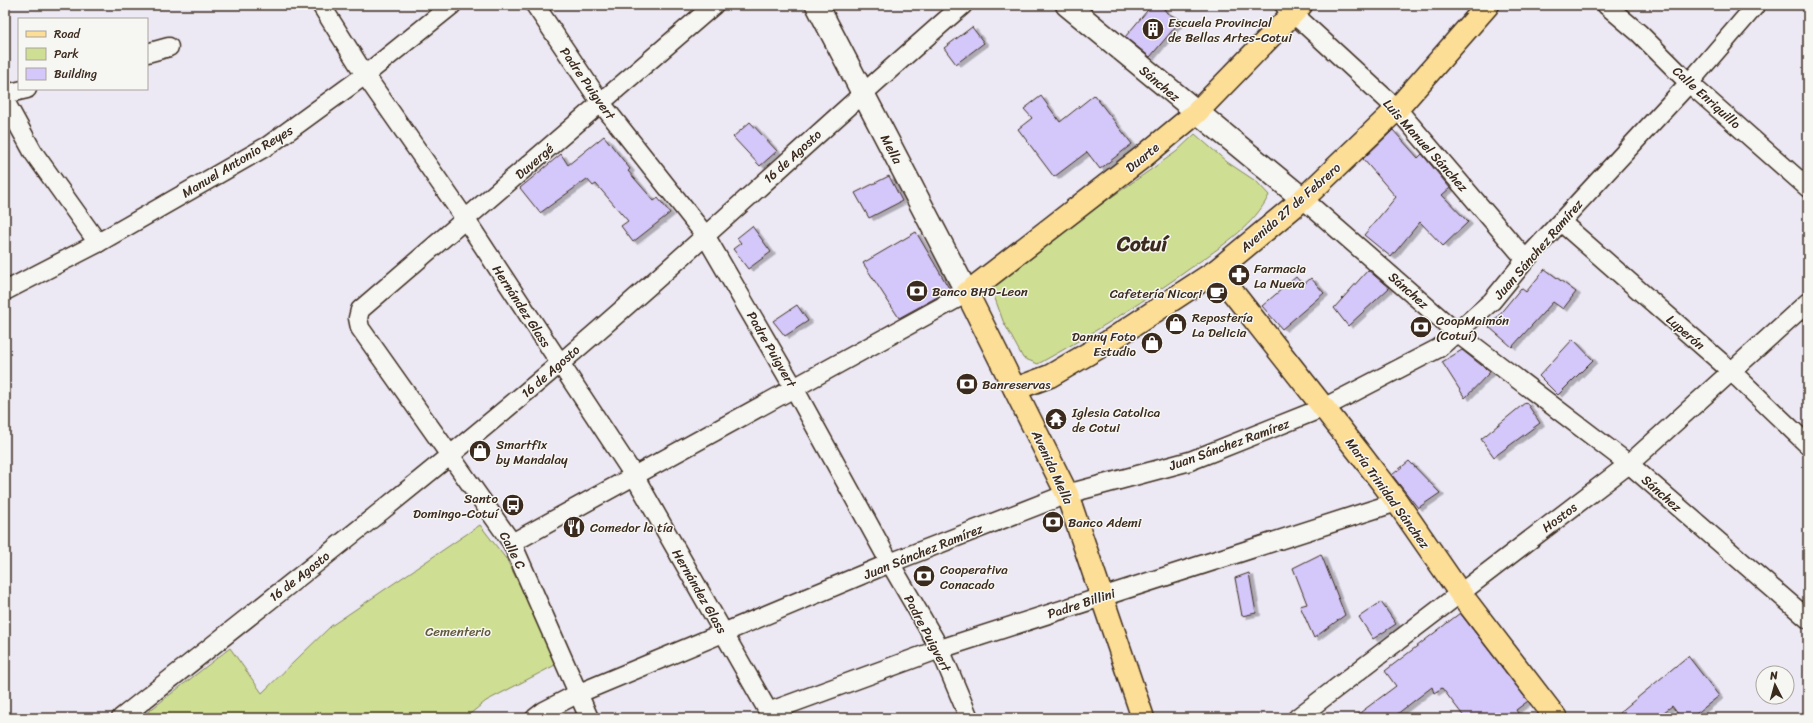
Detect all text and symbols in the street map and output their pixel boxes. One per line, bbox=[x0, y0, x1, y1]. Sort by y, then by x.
place label: Escuela Provincial de Bellas Artes-Cotui bbox=[1168, 11, 1292, 49]
building icon: Escuela Provincial de Bellas Artes-Cotui bbox=[1140, 16, 1166, 42]
legend bbox=[18, 18, 148, 90]
text: Road bbox=[54, 23, 81, 45]
street label: Padre Puigvert bbox=[554, 42, 622, 125]
text: Park bbox=[54, 43, 79, 65]
street label: Sánchez bbox=[1134, 59, 1186, 108]
street label: Calle Enriquillo bbox=[1667, 60, 1747, 135]
text: Building bbox=[54, 63, 97, 85]
street label: Luis Manuel Sánchez bbox=[1377, 93, 1475, 198]
street label: Manuel Antonio Reyes bbox=[177, 118, 298, 204]
street label: 16 de Agosto bbox=[758, 123, 827, 189]
street label: Mella bbox=[874, 130, 909, 169]
street label: Duarte bbox=[1120, 136, 1165, 178]
street label: Duvergé bbox=[509, 137, 559, 185]
street label: Avenida 27 de Febrero bbox=[1234, 156, 1346, 259]
street label: Juan Sánchez Ramírez bbox=[1487, 193, 1589, 306]
district label: Cotuí bbox=[1116, 225, 1170, 263]
place label: Farmacia La Nueva bbox=[1254, 257, 1307, 295]
street label: Hernández Glass bbox=[486, 260, 557, 352]
pharmacy icon: Farmacia La Nueva bbox=[1226, 262, 1252, 288]
street label: Sánchez bbox=[1383, 266, 1435, 315]
bank icon: Banco BHD-Leon bbox=[904, 278, 930, 304]
place label: Banco BHD-Leon bbox=[932, 280, 1028, 303]
cafe icon: Cafetería Nicori bbox=[1204, 280, 1230, 306]
place label: Cafetería Nicori bbox=[1110, 282, 1202, 305]
place label: Repostería La Delicia bbox=[1192, 306, 1253, 344]
street label: Padre Puigvert bbox=[740, 307, 803, 392]
place label: CoopMaimón (Cotuí) bbox=[1436, 309, 1509, 347]
street label: Luperón bbox=[1661, 309, 1710, 356]
shop icon: Repostería La Delicia bbox=[1163, 311, 1189, 337]
bank icon: CoopMaimón (Cotuí) bbox=[1408, 314, 1434, 340]
place label: Danny Foto Estudio bbox=[1072, 325, 1137, 363]
shop icon: Danny Foto Estudio bbox=[1139, 330, 1165, 356]
street label: 16 de Agosto bbox=[515, 339, 586, 404]
bank icon: Banreservas bbox=[954, 371, 980, 397]
place label: Banreservas bbox=[982, 373, 1051, 396]
place label: Iglesia Catolica de Cotui bbox=[1071, 401, 1161, 439]
temple icon: Iglesia Catolica de Cotui bbox=[1043, 406, 1069, 432]
street label: Juan Sánchez Ramírez bbox=[1165, 412, 1294, 477]
street label: Avenida Mella bbox=[1025, 425, 1080, 509]
place label: Smartfix by Mandalay bbox=[496, 433, 568, 471]
street label: María Trinidad Sánchez bbox=[1339, 433, 1436, 554]
shop icon: Smartfix by Mandalay bbox=[467, 438, 493, 464]
street label: Sánchez bbox=[1636, 469, 1688, 518]
place label: Santo Domingo-Cotuí bbox=[413, 487, 499, 525]
bus stop icon: Santo Domingo-Cotuí bbox=[500, 492, 526, 518]
street label: Hostos bbox=[1537, 496, 1582, 538]
bank icon: Banco Ademi bbox=[1040, 509, 1066, 535]
place label: Banco Ademi bbox=[1068, 511, 1142, 534]
restaurant icon: Comedor la tía bbox=[561, 514, 587, 540]
place label: Comedor la tía bbox=[590, 516, 673, 539]
street label: Juan Sánchez Ramírez bbox=[859, 517, 987, 586]
street label: Calle C bbox=[493, 527, 532, 573]
street label: Hernández Glass bbox=[666, 544, 733, 638]
street label: 16 de Agosto bbox=[264, 545, 335, 608]
place label: Cooperativa Conacado bbox=[940, 558, 1008, 596]
bank icon: Cooperativa Conacado bbox=[911, 563, 937, 589]
street label: Padre Billini bbox=[1044, 582, 1118, 625]
street label: Padre Puigvert bbox=[898, 590, 958, 677]
park label: Cementerio bbox=[425, 620, 491, 643]
north arrow bbox=[1755, 665, 1795, 705]
text: N bbox=[1768, 666, 1779, 686]

